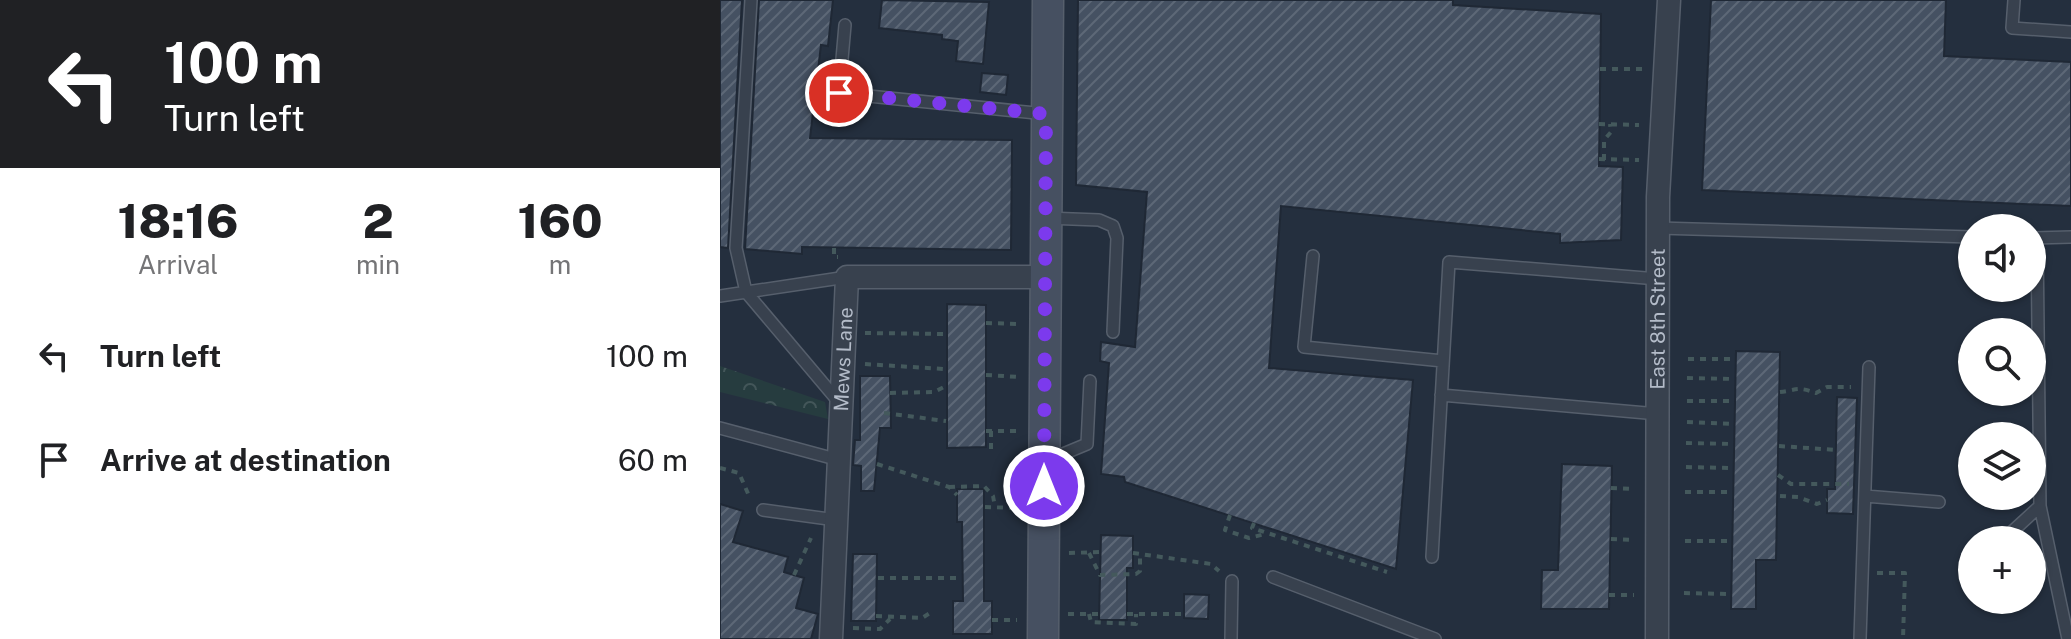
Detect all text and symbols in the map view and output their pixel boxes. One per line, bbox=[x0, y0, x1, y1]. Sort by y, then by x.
text: 100 m bbox=[164, 30, 323, 96]
icon: left bbox=[32, 32, 136, 136]
pin bbox=[805, 59, 873, 127]
icon: arrive bbox=[817, 71, 861, 115]
text: Turn left bbox=[164, 97, 305, 139]
text: 18:16 bbox=[117, 192, 239, 249]
text: 2 bbox=[362, 192, 394, 249]
text: 160 bbox=[517, 192, 603, 249]
map controls bbox=[1958, 214, 2046, 614]
button: sound bbox=[1958, 214, 2046, 302]
street label: East 8th Street bbox=[1646, 248, 1670, 390]
text: Arrival bbox=[138, 249, 218, 280]
text: min bbox=[356, 249, 400, 280]
text: m bbox=[549, 249, 571, 280]
street label: Mews Lane bbox=[829, 307, 858, 412]
button: search bbox=[1958, 318, 2046, 406]
icon: left bbox=[32, 334, 76, 378]
text: Turn left bbox=[100, 338, 221, 374]
text: 100 m bbox=[606, 338, 688, 374]
button: layers bbox=[1958, 422, 2046, 510]
icon: arrive bbox=[32, 438, 76, 482]
text: Arrive at destination bbox=[100, 442, 391, 478]
text: 60 m bbox=[618, 442, 688, 478]
position arrow bbox=[1002, 444, 1086, 528]
button: + bbox=[1958, 526, 2046, 614]

